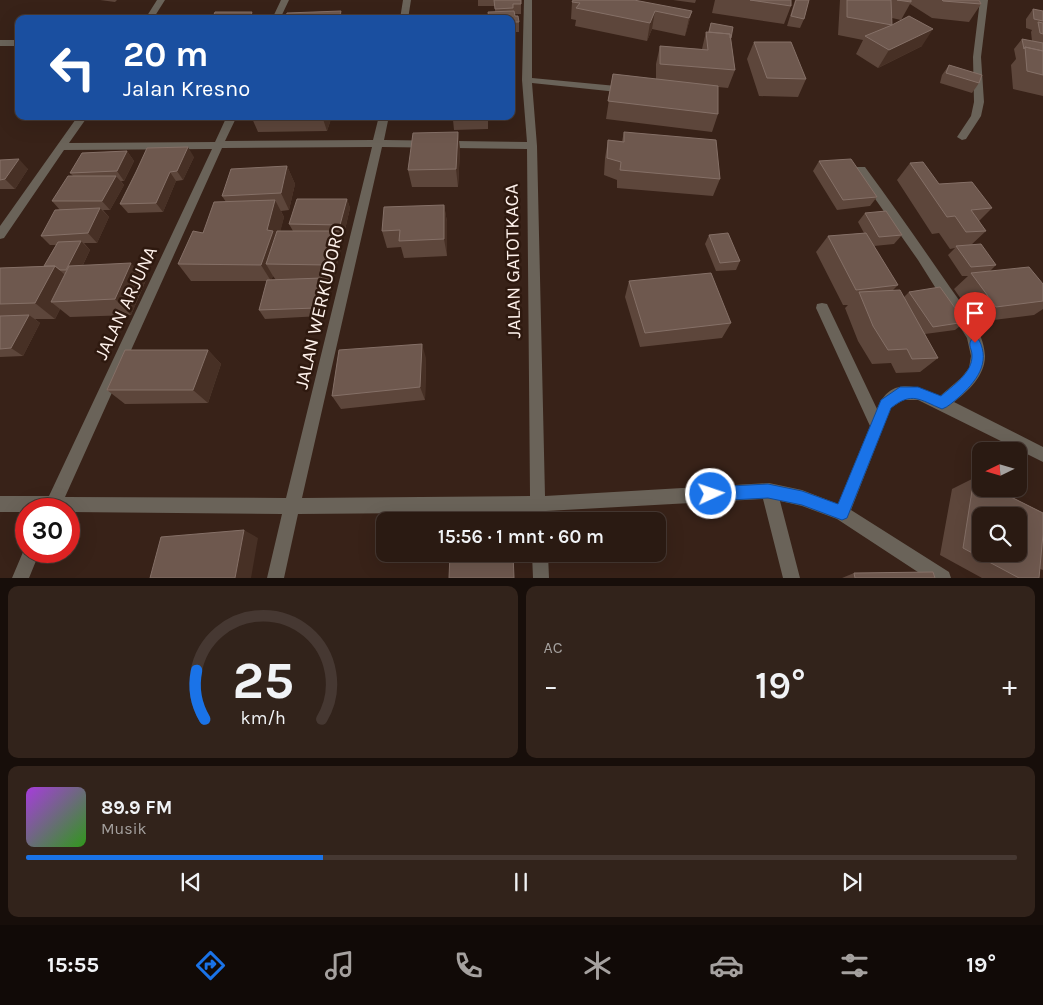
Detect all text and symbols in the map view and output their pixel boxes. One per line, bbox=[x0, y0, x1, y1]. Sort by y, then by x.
text: 20 m bbox=[123, 34, 208, 75]
icon: left bbox=[40, 35, 105, 100]
text: Jalan Kresno bbox=[123, 76, 250, 102]
street label: JALAN GATOTKACA bbox=[501, 183, 525, 338]
street label: JALAN WERKUDORO bbox=[290, 223, 350, 391]
street label: JALAN ARJUNA bbox=[90, 243, 162, 363]
pin bbox=[954, 292, 996, 343]
icon: arrive bbox=[961, 299, 989, 327]
north arrow bbox=[972, 442, 1028, 498]
map controls bbox=[972, 442, 1027, 562]
position arrow bbox=[684, 467, 736, 519]
speed limit sign: 30 bbox=[15, 498, 80, 563]
button: search bbox=[972, 507, 1027, 562]
text: 15:56 · 1 mnt · 60 m bbox=[438, 526, 604, 548]
text: AC bbox=[544, 638, 563, 657]
text: 25 bbox=[232, 650, 294, 711]
text: 19° bbox=[755, 663, 805, 708]
text: − bbox=[544, 669, 558, 702]
text: + bbox=[1002, 669, 1017, 702]
text: km/h bbox=[240, 708, 285, 729]
text: 89.9 FM bbox=[101, 797, 172, 819]
text: Musik bbox=[101, 819, 146, 838]
icon: previous bbox=[177, 868, 205, 896]
icon: pause bbox=[507, 868, 535, 896]
icon: next bbox=[838, 868, 866, 896]
icon: directions bbox=[193, 948, 228, 983]
icon: music bbox=[322, 948, 357, 983]
icon: phone bbox=[451, 948, 486, 983]
icon: climate bbox=[580, 948, 615, 983]
icon: car bbox=[709, 948, 744, 983]
icon: filters bbox=[837, 948, 872, 983]
text: 15:55 bbox=[47, 952, 99, 978]
text: 19° bbox=[966, 952, 996, 978]

